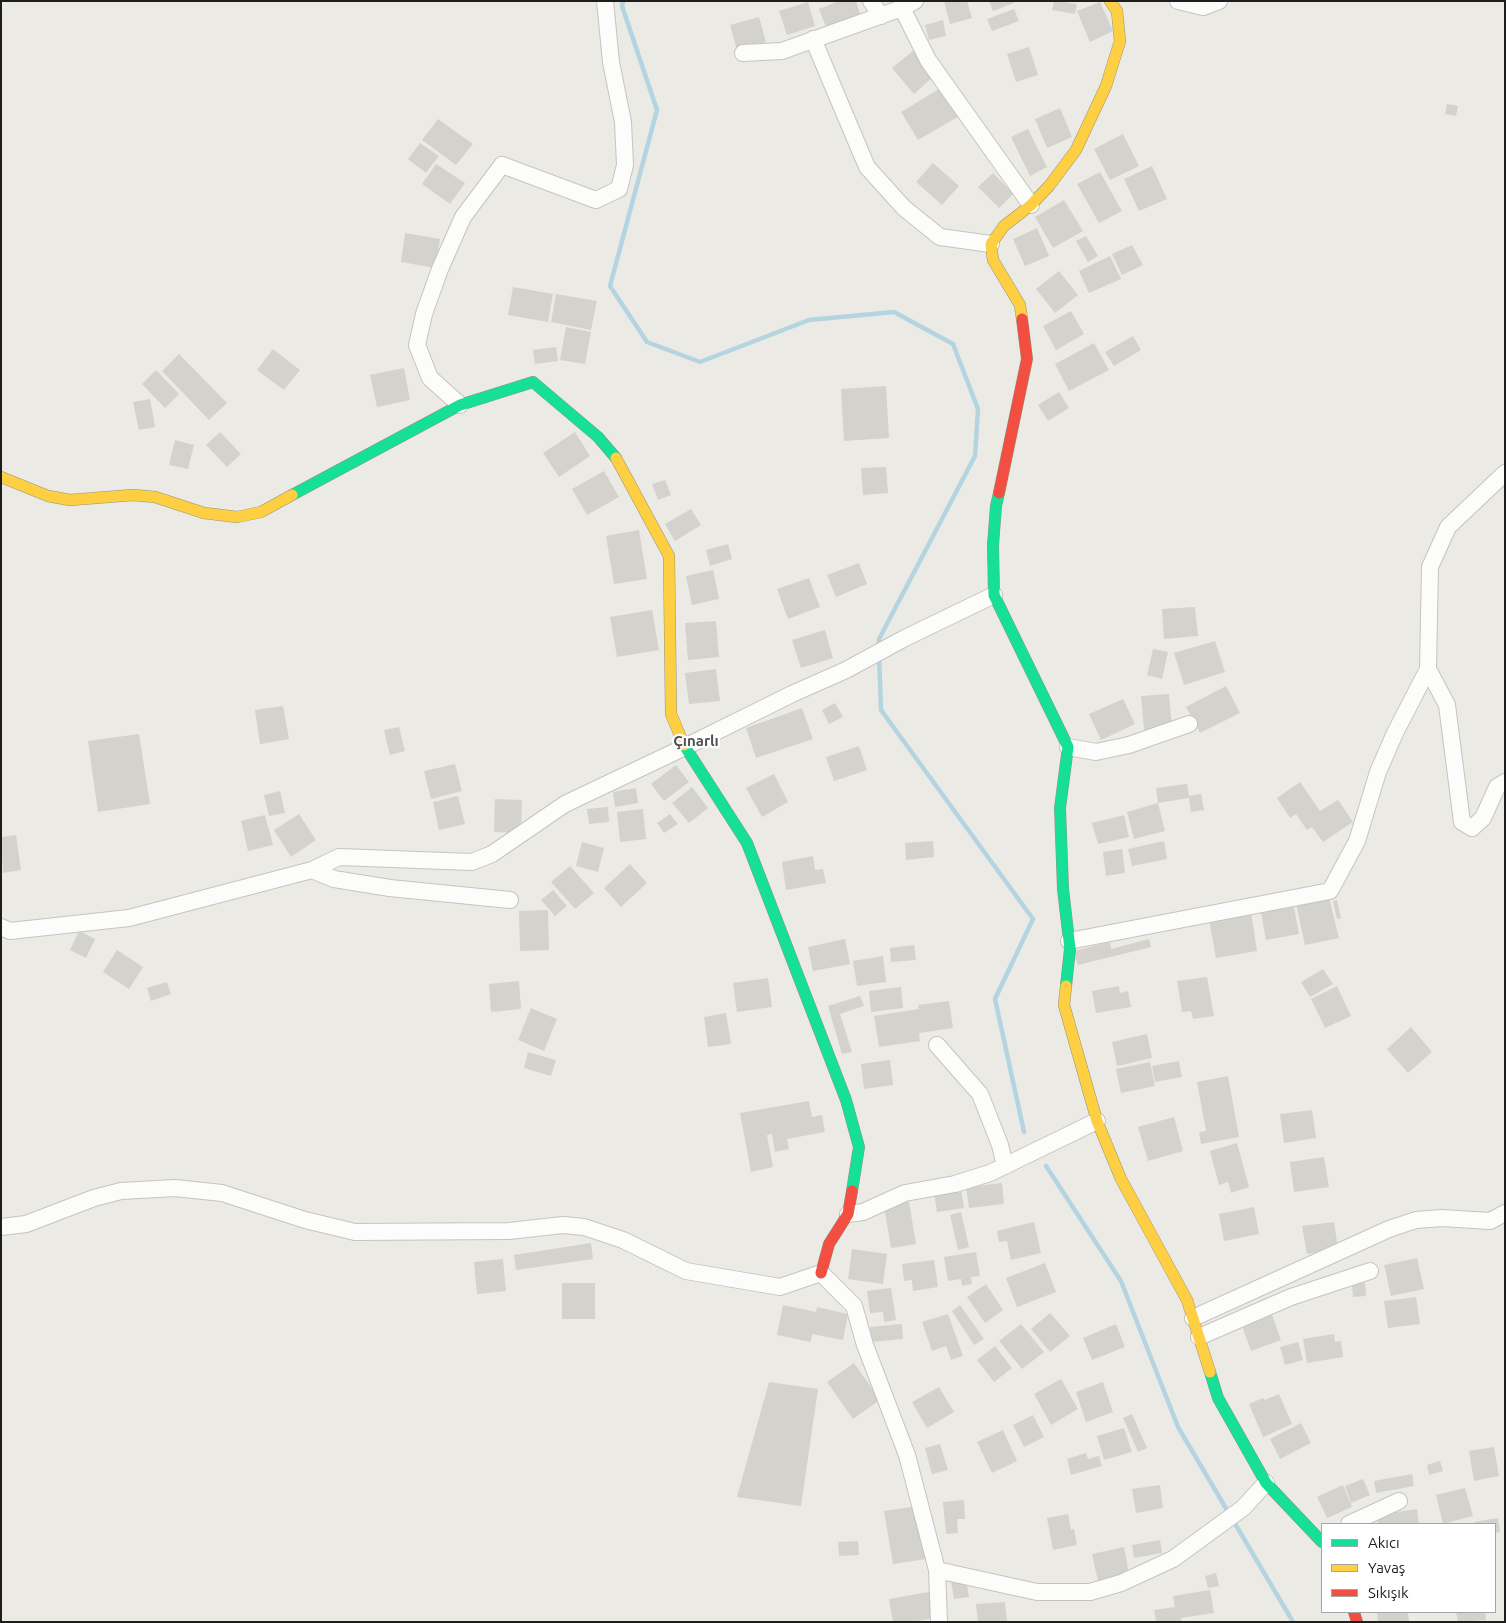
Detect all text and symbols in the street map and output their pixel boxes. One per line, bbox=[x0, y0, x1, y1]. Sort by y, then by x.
district label: Çınarlı bbox=[673, 732, 719, 750]
legend bbox=[1321, 1523, 1496, 1613]
text: Akıcı bbox=[1368, 1534, 1400, 1551]
text: Yavaş bbox=[1368, 1559, 1405, 1576]
text: Sıkışık bbox=[1368, 1584, 1408, 1601]

